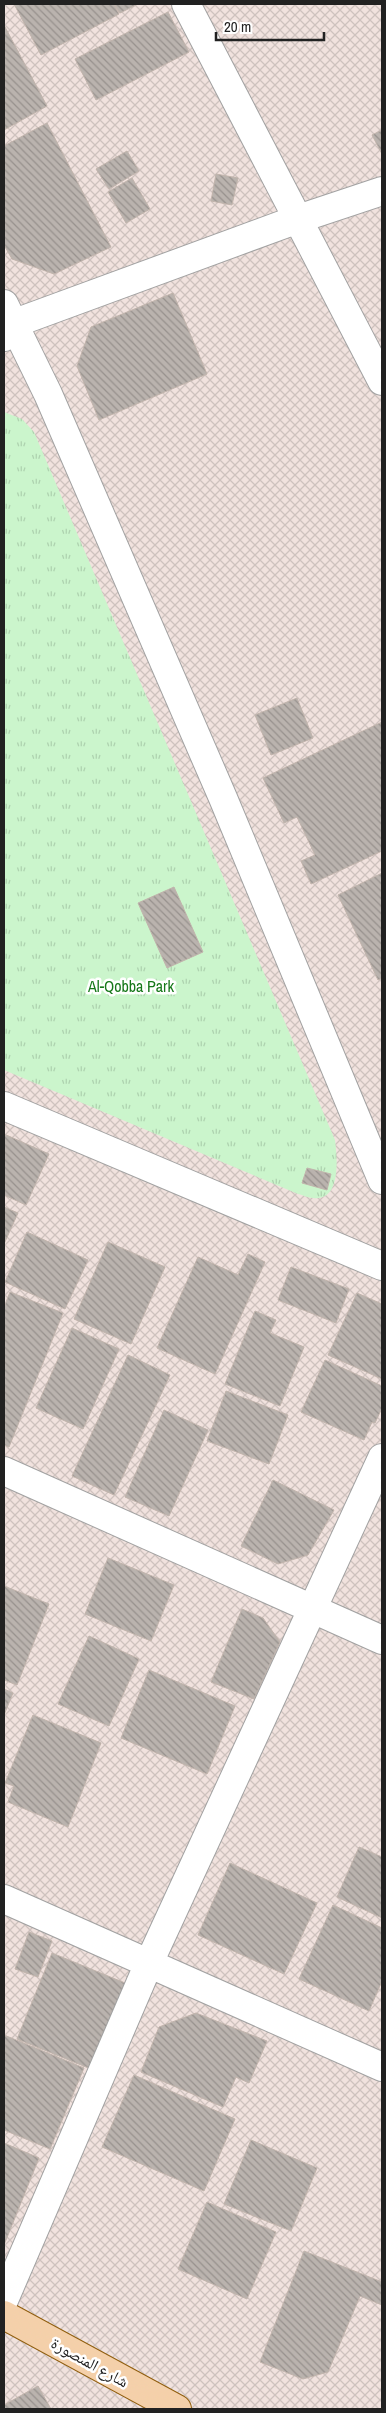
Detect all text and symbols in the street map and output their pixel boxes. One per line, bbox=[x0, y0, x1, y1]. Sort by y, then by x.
scale bar bbox=[216, 10, 324, 42]
text: 20 m bbox=[224, 16, 251, 37]
park label: Al-Qobba Park bbox=[87, 975, 174, 997]
street label: شارع المنصورة bbox=[47, 2332, 133, 2392]

